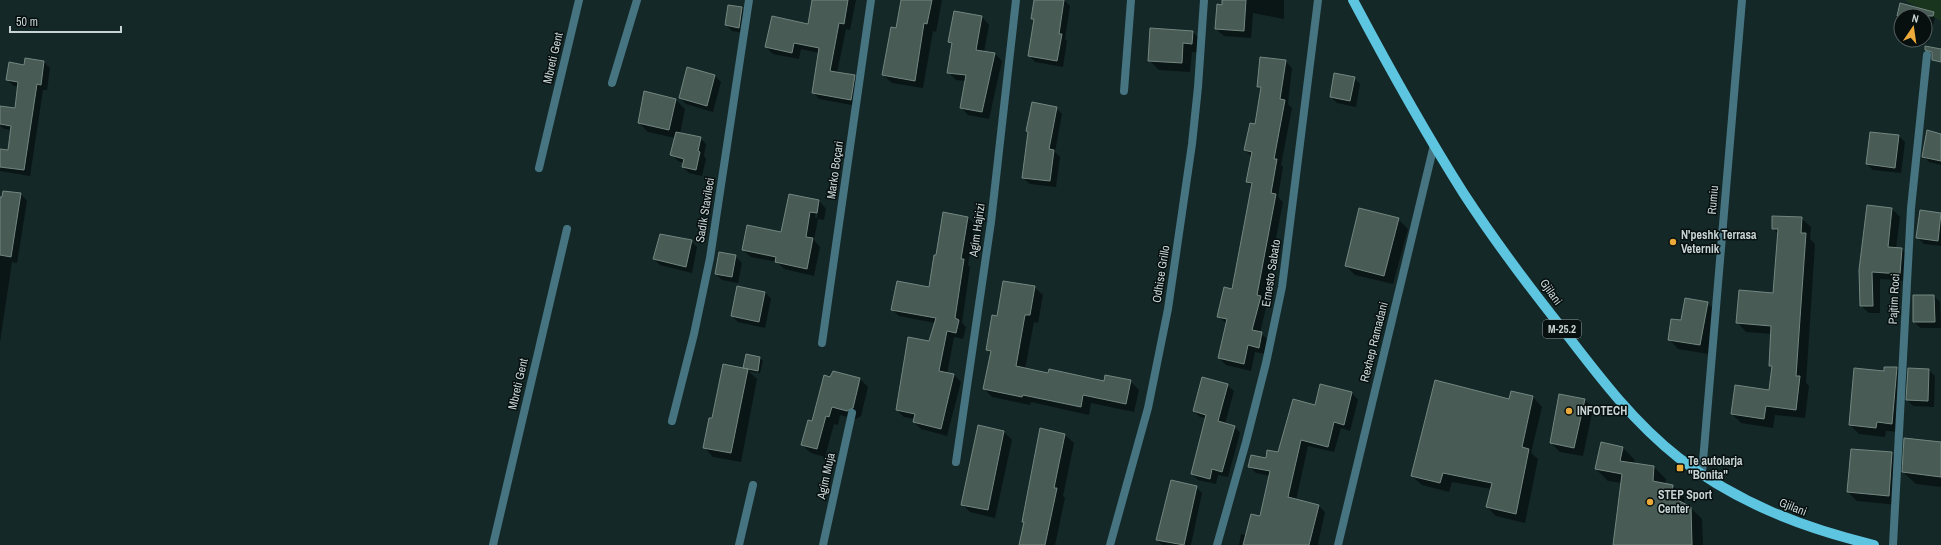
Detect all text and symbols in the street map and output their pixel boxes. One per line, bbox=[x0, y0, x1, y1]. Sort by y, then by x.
scale bar bbox=[10, 8, 121, 34]
north arrow bbox=[1893, 8, 1933, 48]
text: N bbox=[1911, 11, 1920, 26]
text: 50 m bbox=[16, 14, 38, 30]
street label: Mbreti Gent bbox=[539, 31, 567, 85]
street label: Marko Boçari bbox=[823, 140, 847, 200]
street label: Sadik Stavileci bbox=[692, 176, 718, 244]
street label: Rumiu bbox=[1704, 185, 1722, 215]
street label: Agim Hajrizi bbox=[965, 202, 989, 259]
place label: N'peshk Terrasa Veternik bbox=[1681, 227, 1757, 257]
marker: N'peshk Terrasa Veternik bbox=[1668, 237, 1678, 247]
street label: Ernesto Sabato bbox=[1258, 238, 1284, 308]
street label: Odhise Grillo bbox=[1149, 244, 1173, 304]
street label: Pajtim Roci bbox=[1885, 273, 1903, 325]
street label: Gjilani bbox=[1536, 276, 1566, 308]
street label: Rexhep Ramadani bbox=[1356, 300, 1392, 384]
road number: M-25.2 bbox=[1543, 320, 1581, 338]
street label: Mbreti Gent bbox=[504, 357, 532, 411]
place label: INFOTECH bbox=[1577, 403, 1627, 419]
marker: INFOTECH bbox=[1564, 406, 1574, 416]
street label: Agim Muja bbox=[813, 451, 839, 502]
place label: Te autolarja "Bonita" bbox=[1688, 453, 1743, 483]
marker: Te autolarja "Bonita" bbox=[1675, 463, 1685, 473]
place label: STEP Sport Center bbox=[1658, 487, 1713, 517]
street label: Gjilani bbox=[1777, 494, 1809, 520]
marker: STEP Sport Center bbox=[1645, 497, 1655, 507]

